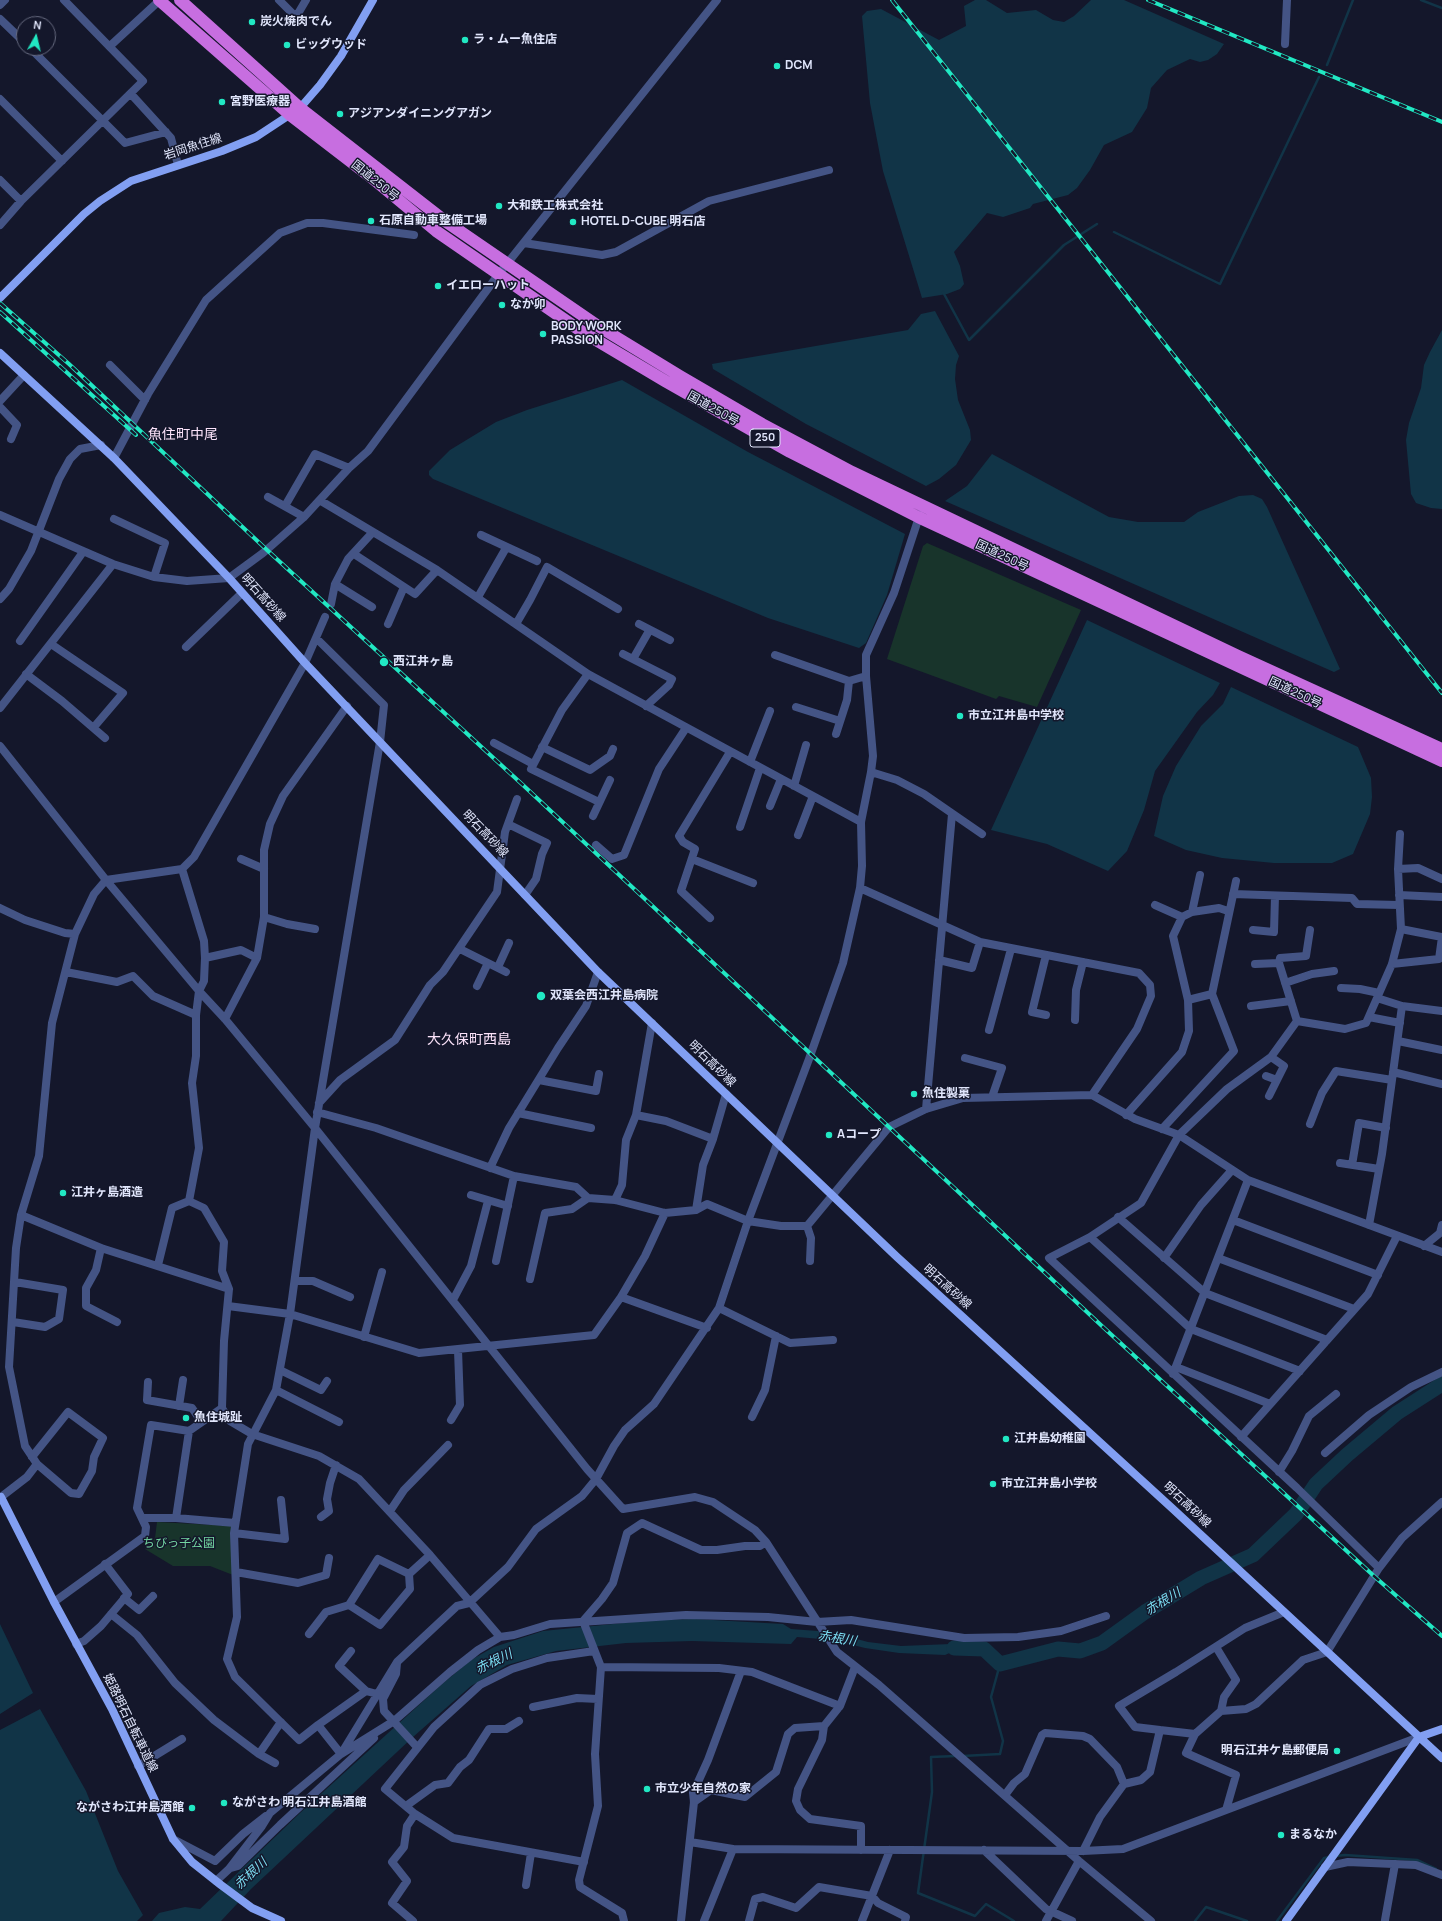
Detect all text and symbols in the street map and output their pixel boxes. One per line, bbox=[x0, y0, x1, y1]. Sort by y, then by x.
place label: 炭火焼肉でん bbox=[260, 15, 332, 29]
north arrow bbox=[16, 16, 56, 56]
text: N bbox=[33, 17, 43, 33]
marker: 炭火焼肉でん bbox=[247, 17, 257, 27]
place label: ラ・ムー魚住店 bbox=[473, 33, 557, 47]
marker: ラ・ムー魚住店 bbox=[460, 35, 470, 45]
place label: ビッグウッド bbox=[295, 38, 367, 52]
marker: ビッグウッド bbox=[282, 40, 292, 50]
place label: DCM bbox=[785, 59, 813, 73]
marker: DCM bbox=[772, 61, 782, 71]
place label: 宮野医療器 bbox=[230, 95, 290, 109]
marker: 宮野医療器 bbox=[217, 97, 227, 107]
place label: アジアンダイニングアガン bbox=[348, 107, 492, 121]
marker: アジアンダイニングアガン bbox=[335, 109, 345, 119]
street label: 岩岡魚住線 bbox=[162, 131, 224, 163]
street label: 国道250号 bbox=[348, 157, 402, 205]
place label: 大和鉄工株式会社 bbox=[507, 199, 603, 213]
marker: 大和鉄工株式会社 bbox=[494, 201, 504, 211]
place label: 石原自動車整備工場 bbox=[379, 214, 487, 228]
place label: HOTEL D-CUBE 明石店 bbox=[581, 215, 705, 229]
marker: 石原自動車整備工場 bbox=[366, 216, 376, 226]
marker: HOTEL D-CUBE 明石店 bbox=[568, 217, 578, 227]
place label: イエローハット bbox=[446, 279, 530, 293]
marker: イエローハット bbox=[433, 281, 443, 291]
place label: なか卯 bbox=[510, 298, 546, 312]
marker: なか卯 bbox=[497, 300, 507, 310]
place label: BODY WORK PASSION bbox=[551, 320, 621, 348]
marker: BODY WORK PASSION bbox=[538, 329, 548, 339]
street label: 国道250号 bbox=[685, 389, 741, 429]
district label: 魚住町中尾 bbox=[148, 427, 218, 443]
road number: 250 bbox=[750, 429, 780, 447]
street label: 国道250号 bbox=[973, 537, 1031, 575]
street label: 明石高砂線 bbox=[238, 571, 288, 625]
place label: 西江井ヶ島 bbox=[393, 655, 453, 669]
marker: 西江井ヶ島 bbox=[378, 656, 390, 668]
street label: 国道250号 bbox=[1266, 674, 1324, 712]
place label: 市立江井島中学校 bbox=[968, 709, 1064, 723]
marker: 市立江井島中学校 bbox=[955, 711, 965, 721]
street label: 明石高砂線 bbox=[459, 807, 511, 861]
place label: 双葉会西江井島病院 bbox=[550, 989, 658, 1003]
marker: 双葉会西江井島病院 bbox=[535, 990, 547, 1002]
district label: 大久保町西島 bbox=[427, 1032, 511, 1048]
street label: 明石高砂線 bbox=[685, 1038, 739, 1090]
place label: 魚住製菓 bbox=[922, 1087, 970, 1101]
marker: 魚住製菓 bbox=[909, 1089, 919, 1099]
place label: Aコープ bbox=[837, 1128, 881, 1142]
marker: Aコープ bbox=[824, 1130, 834, 1140]
place label: 江井ヶ島酒造 bbox=[71, 1186, 143, 1200]
marker: 江井ヶ島酒造 bbox=[58, 1188, 68, 1198]
street label: 明石高砂線 bbox=[920, 1262, 974, 1312]
place label: 魚住城趾 bbox=[194, 1411, 242, 1425]
marker: 魚住城趾 bbox=[181, 1413, 191, 1423]
place label: 江井島幼稚園 bbox=[1014, 1432, 1086, 1446]
marker: 江井島幼稚園 bbox=[1001, 1434, 1011, 1444]
place label: 市立江井島小学校 bbox=[1001, 1477, 1097, 1491]
marker: 市立江井島小学校 bbox=[988, 1479, 998, 1489]
street label: 明石高砂線 bbox=[1160, 1479, 1214, 1531]
park label: ちびっ子公園 bbox=[143, 1537, 215, 1551]
water label: 赤根川 bbox=[1142, 1585, 1184, 1619]
water label: 赤根川 bbox=[817, 1628, 857, 1650]
water label: 赤根川 bbox=[473, 1646, 515, 1678]
street label: 姫路明石自転車道線 bbox=[100, 1671, 160, 1775]
place label: 明石江井ケ島郵便局 bbox=[1221, 1744, 1329, 1758]
marker: 明石江井ケ島郵便局 bbox=[1332, 1746, 1342, 1756]
place label: 市立少年自然の家 bbox=[655, 1782, 751, 1796]
marker: 市立少年自然の家 bbox=[642, 1784, 652, 1794]
place label: ながさわ 明石江井島酒館 bbox=[232, 1796, 366, 1810]
marker: ながさわ 明石江井島酒館 bbox=[219, 1798, 229, 1808]
place label: ながさわ江井島酒館 bbox=[76, 1801, 184, 1815]
marker: ながさわ江井島酒館 bbox=[187, 1803, 197, 1813]
place label: まるなか bbox=[1289, 1828, 1337, 1842]
marker: まるなか bbox=[1276, 1830, 1286, 1840]
water label: 赤根川 bbox=[231, 1855, 271, 1893]

